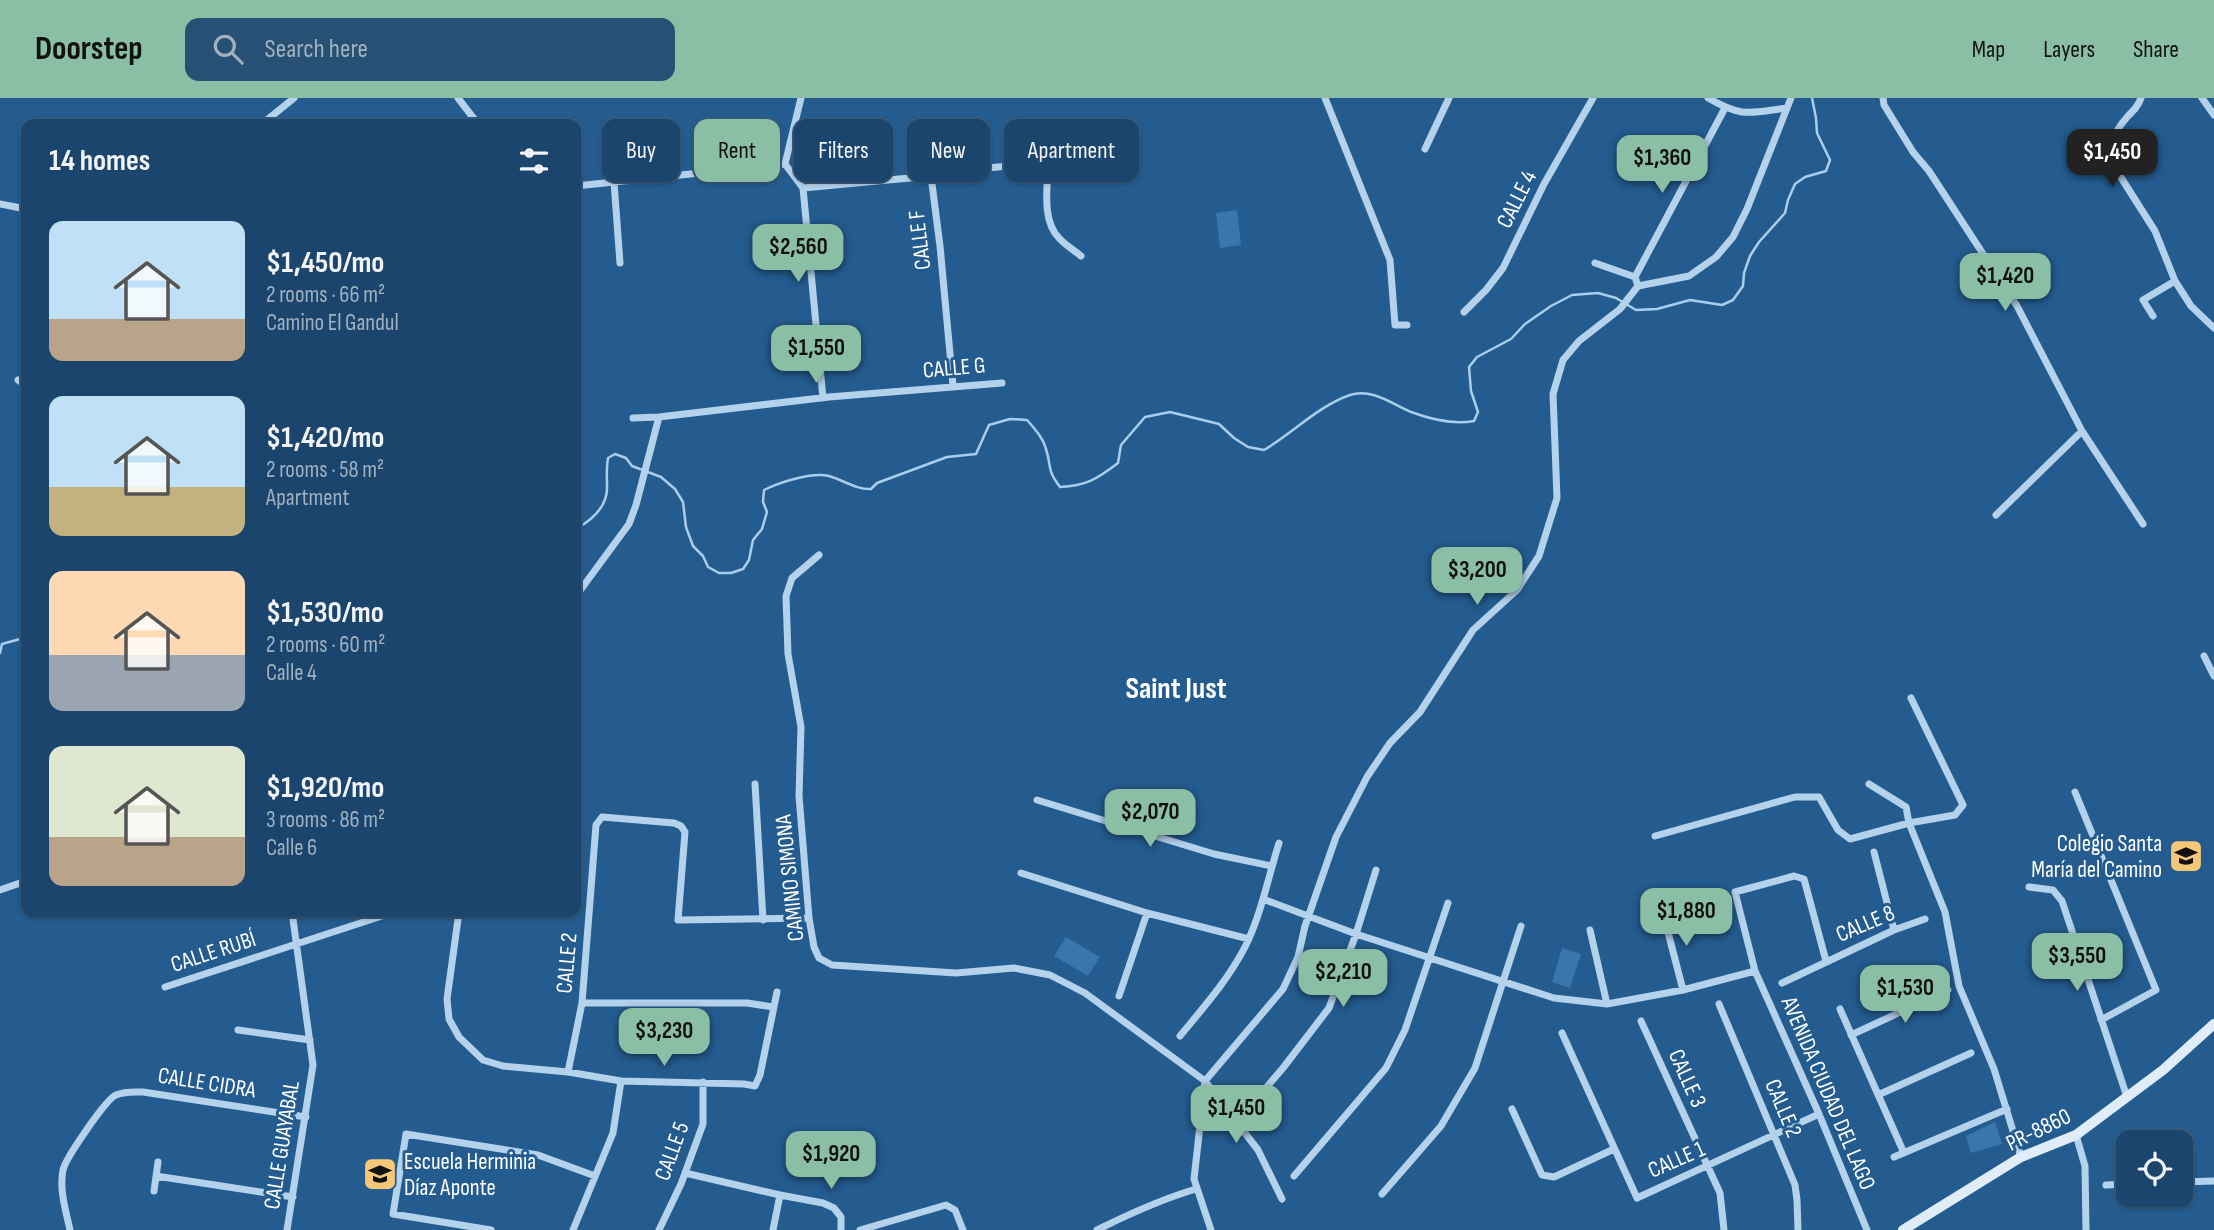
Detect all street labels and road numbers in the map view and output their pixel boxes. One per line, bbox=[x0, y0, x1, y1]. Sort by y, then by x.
street label: CALLE 4 bbox=[1491, 166, 1543, 233]
street label: CALLE F bbox=[902, 208, 938, 271]
street label: CALLE G bbox=[922, 351, 987, 385]
street label: CAMINO SIMONA bbox=[769, 813, 811, 943]
street label: CALLE 8 bbox=[1832, 899, 1899, 949]
street label: CALLE RUBÍ bbox=[167, 925, 260, 979]
street label: CALLE 2 bbox=[550, 932, 584, 995]
street label: AVENIDA CIUDAD DEL LAGO bbox=[1774, 992, 1881, 1194]
street label: CALLE 3 bbox=[1662, 1045, 1712, 1112]
street label: CALLE CIDRA bbox=[156, 1061, 258, 1105]
street label: CALLE 2 bbox=[1758, 1075, 1808, 1142]
street label: CALLE GUAYABAL bbox=[258, 1078, 306, 1211]
street label: PR-8860 bbox=[2001, 1102, 2075, 1158]
street label: CALLE 5 bbox=[648, 1118, 695, 1185]
street label: CALLE 1 bbox=[1644, 1135, 1709, 1185]

